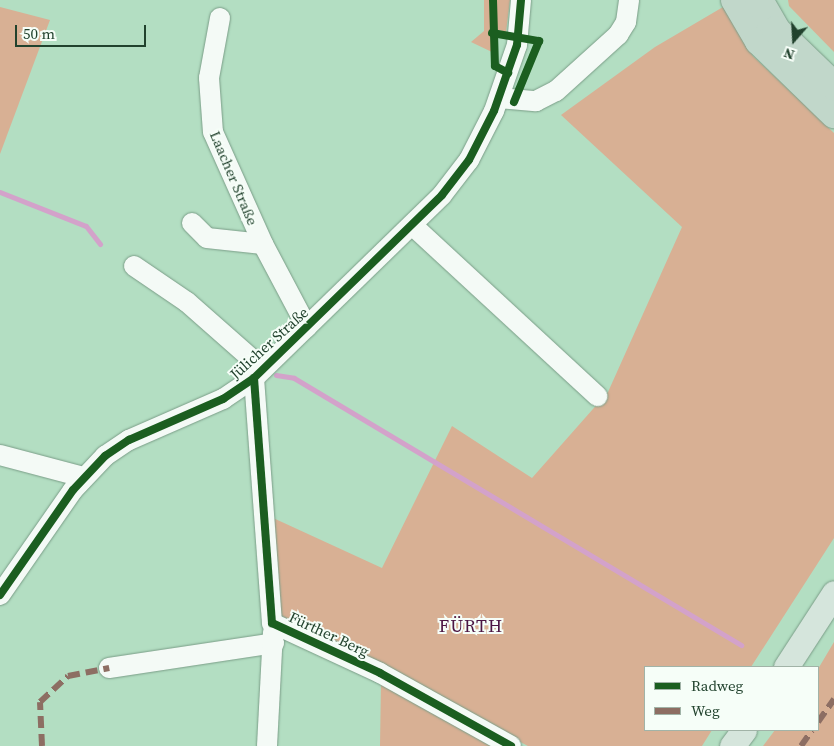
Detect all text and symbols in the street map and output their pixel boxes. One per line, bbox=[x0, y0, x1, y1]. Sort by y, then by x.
scale bar bbox=[18, 15, 149, 47]
north arrow bbox=[769, 15, 819, 65]
text: 50 m bbox=[23, 23, 55, 44]
text: N bbox=[781, 43, 797, 65]
street label: Laacher Straße bbox=[206, 128, 262, 228]
street label: Jülicher Straße bbox=[226, 303, 312, 383]
street label: Fürther Berg bbox=[286, 608, 372, 660]
district label: FÜRTH bbox=[438, 615, 504, 637]
legend bbox=[644, 666, 819, 731]
text: Radweg bbox=[691, 675, 743, 696]
text: Weg bbox=[691, 700, 720, 721]

